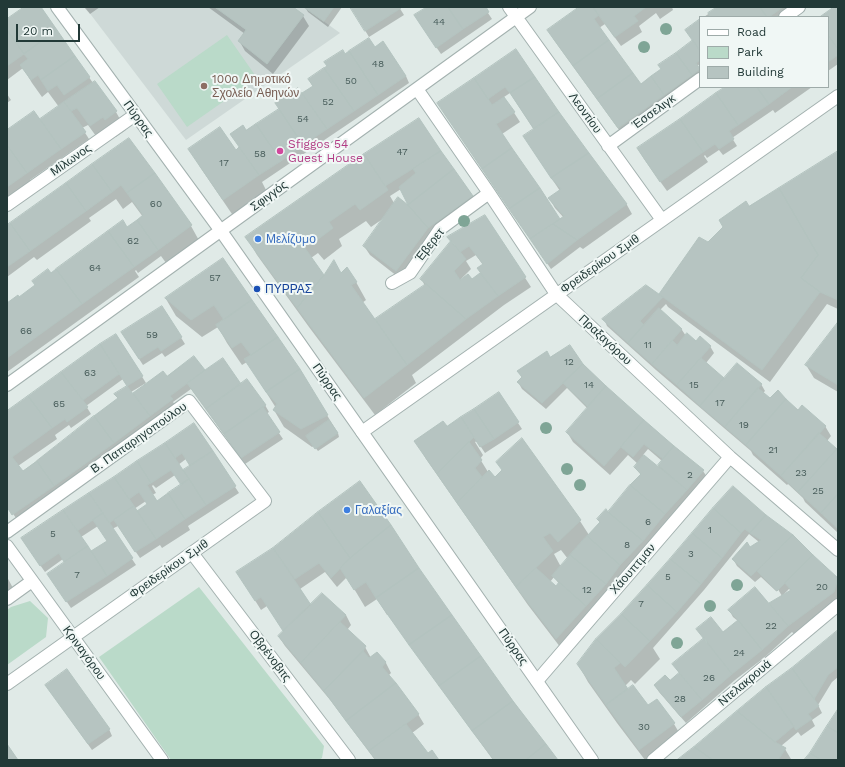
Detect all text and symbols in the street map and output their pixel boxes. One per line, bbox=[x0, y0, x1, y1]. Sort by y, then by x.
scale bar bbox=[18, 16, 82, 42]
house number: 44 bbox=[433, 16, 445, 28]
legend bbox=[699, 16, 829, 88]
text: 20 m bbox=[23, 24, 53, 38]
text: Road bbox=[737, 25, 766, 39]
text: Park bbox=[737, 45, 763, 59]
house number: 48 bbox=[372, 58, 384, 70]
text: Building bbox=[737, 65, 784, 79]
place label: 100ο Δημοτικό Σχολείο Αθηνών bbox=[212, 72, 299, 100]
house number: 50 bbox=[345, 75, 357, 87]
marker: 100ο Δημοτικό Σχολείο Αθηνών bbox=[199, 81, 209, 91]
street label: Λεοντίου bbox=[565, 90, 605, 136]
street label: Έσσελιγκ bbox=[629, 91, 679, 133]
house number: 52 bbox=[322, 96, 334, 108]
street label: Πύρρας bbox=[120, 98, 156, 140]
house number: 54 bbox=[297, 113, 309, 125]
place label: Sfiggos 54 Guest House bbox=[288, 137, 363, 165]
street label: Μίλωνος bbox=[48, 141, 94, 179]
marker: Sfiggos 54 Guest House bbox=[275, 146, 285, 156]
house number: 47 bbox=[396, 146, 408, 158]
house number: 58 bbox=[254, 148, 266, 160]
house number: 17 bbox=[219, 157, 229, 169]
street label: Σφιγγός bbox=[248, 178, 290, 214]
house number: 60 bbox=[150, 198, 162, 210]
street label: Έβερετ bbox=[412, 225, 448, 265]
street label: Φρειδερίκου Σμιθ bbox=[558, 231, 642, 297]
place label: Μελίζυμο bbox=[266, 232, 316, 246]
marker: Μελίζυμο bbox=[253, 234, 263, 244]
house number: 62 bbox=[127, 235, 139, 247]
house number: 64 bbox=[89, 262, 101, 274]
house number: 57 bbox=[209, 272, 221, 284]
place label: ΠΥΡΡΑΣ bbox=[265, 282, 312, 296]
marker: ΠΥΡΡΑΣ bbox=[252, 284, 262, 294]
street label: Πραξαγόρου bbox=[576, 312, 634, 368]
house number: 66 bbox=[20, 325, 32, 337]
house number: 59 bbox=[146, 329, 158, 341]
house number: 11 bbox=[644, 339, 652, 351]
house number: 12 bbox=[564, 356, 574, 368]
street label: Πύρρας bbox=[309, 361, 345, 403]
house number: 63 bbox=[84, 367, 96, 379]
house number: 14 bbox=[584, 379, 594, 391]
house number: 15 bbox=[689, 379, 699, 391]
house number: 17 bbox=[715, 397, 725, 409]
house number: 65 bbox=[53, 398, 65, 410]
street label: Β. Παπαρηγοπούλου bbox=[88, 399, 190, 477]
house number: 19 bbox=[739, 419, 749, 431]
house number: 21 bbox=[768, 444, 778, 456]
house number: 23 bbox=[795, 467, 807, 479]
house number: 2 bbox=[687, 469, 693, 481]
house number: 25 bbox=[812, 485, 824, 497]
place label: Γαλαξίας bbox=[355, 503, 402, 517]
marker: Γαλαξίας bbox=[342, 505, 352, 515]
house number: 6 bbox=[645, 516, 651, 528]
house number: 1 bbox=[708, 524, 712, 536]
house number: 5 bbox=[50, 528, 56, 540]
street label: Φρειδερίκου Σμιθ bbox=[127, 536, 211, 602]
house number: 8 bbox=[624, 539, 630, 551]
street label: Χάουπτμαν bbox=[607, 541, 659, 597]
house number: 3 bbox=[688, 548, 694, 560]
house number: 7 bbox=[74, 569, 80, 581]
house number: 5 bbox=[665, 571, 671, 583]
house number: 20 bbox=[816, 581, 828, 593]
house number: 12 bbox=[582, 584, 592, 596]
house number: 7 bbox=[638, 598, 644, 610]
house number: 22 bbox=[765, 620, 777, 632]
street label: Κριναγόρου bbox=[60, 623, 108, 683]
street label: Πύρρας bbox=[495, 626, 531, 668]
street label: Οβρένοβιτς bbox=[246, 627, 294, 685]
house number: 24 bbox=[733, 647, 745, 659]
street label: Ντελακρουά bbox=[716, 657, 774, 709]
house number: 26 bbox=[703, 672, 715, 684]
house number: 28 bbox=[674, 693, 686, 705]
house number: 30 bbox=[638, 721, 650, 733]

